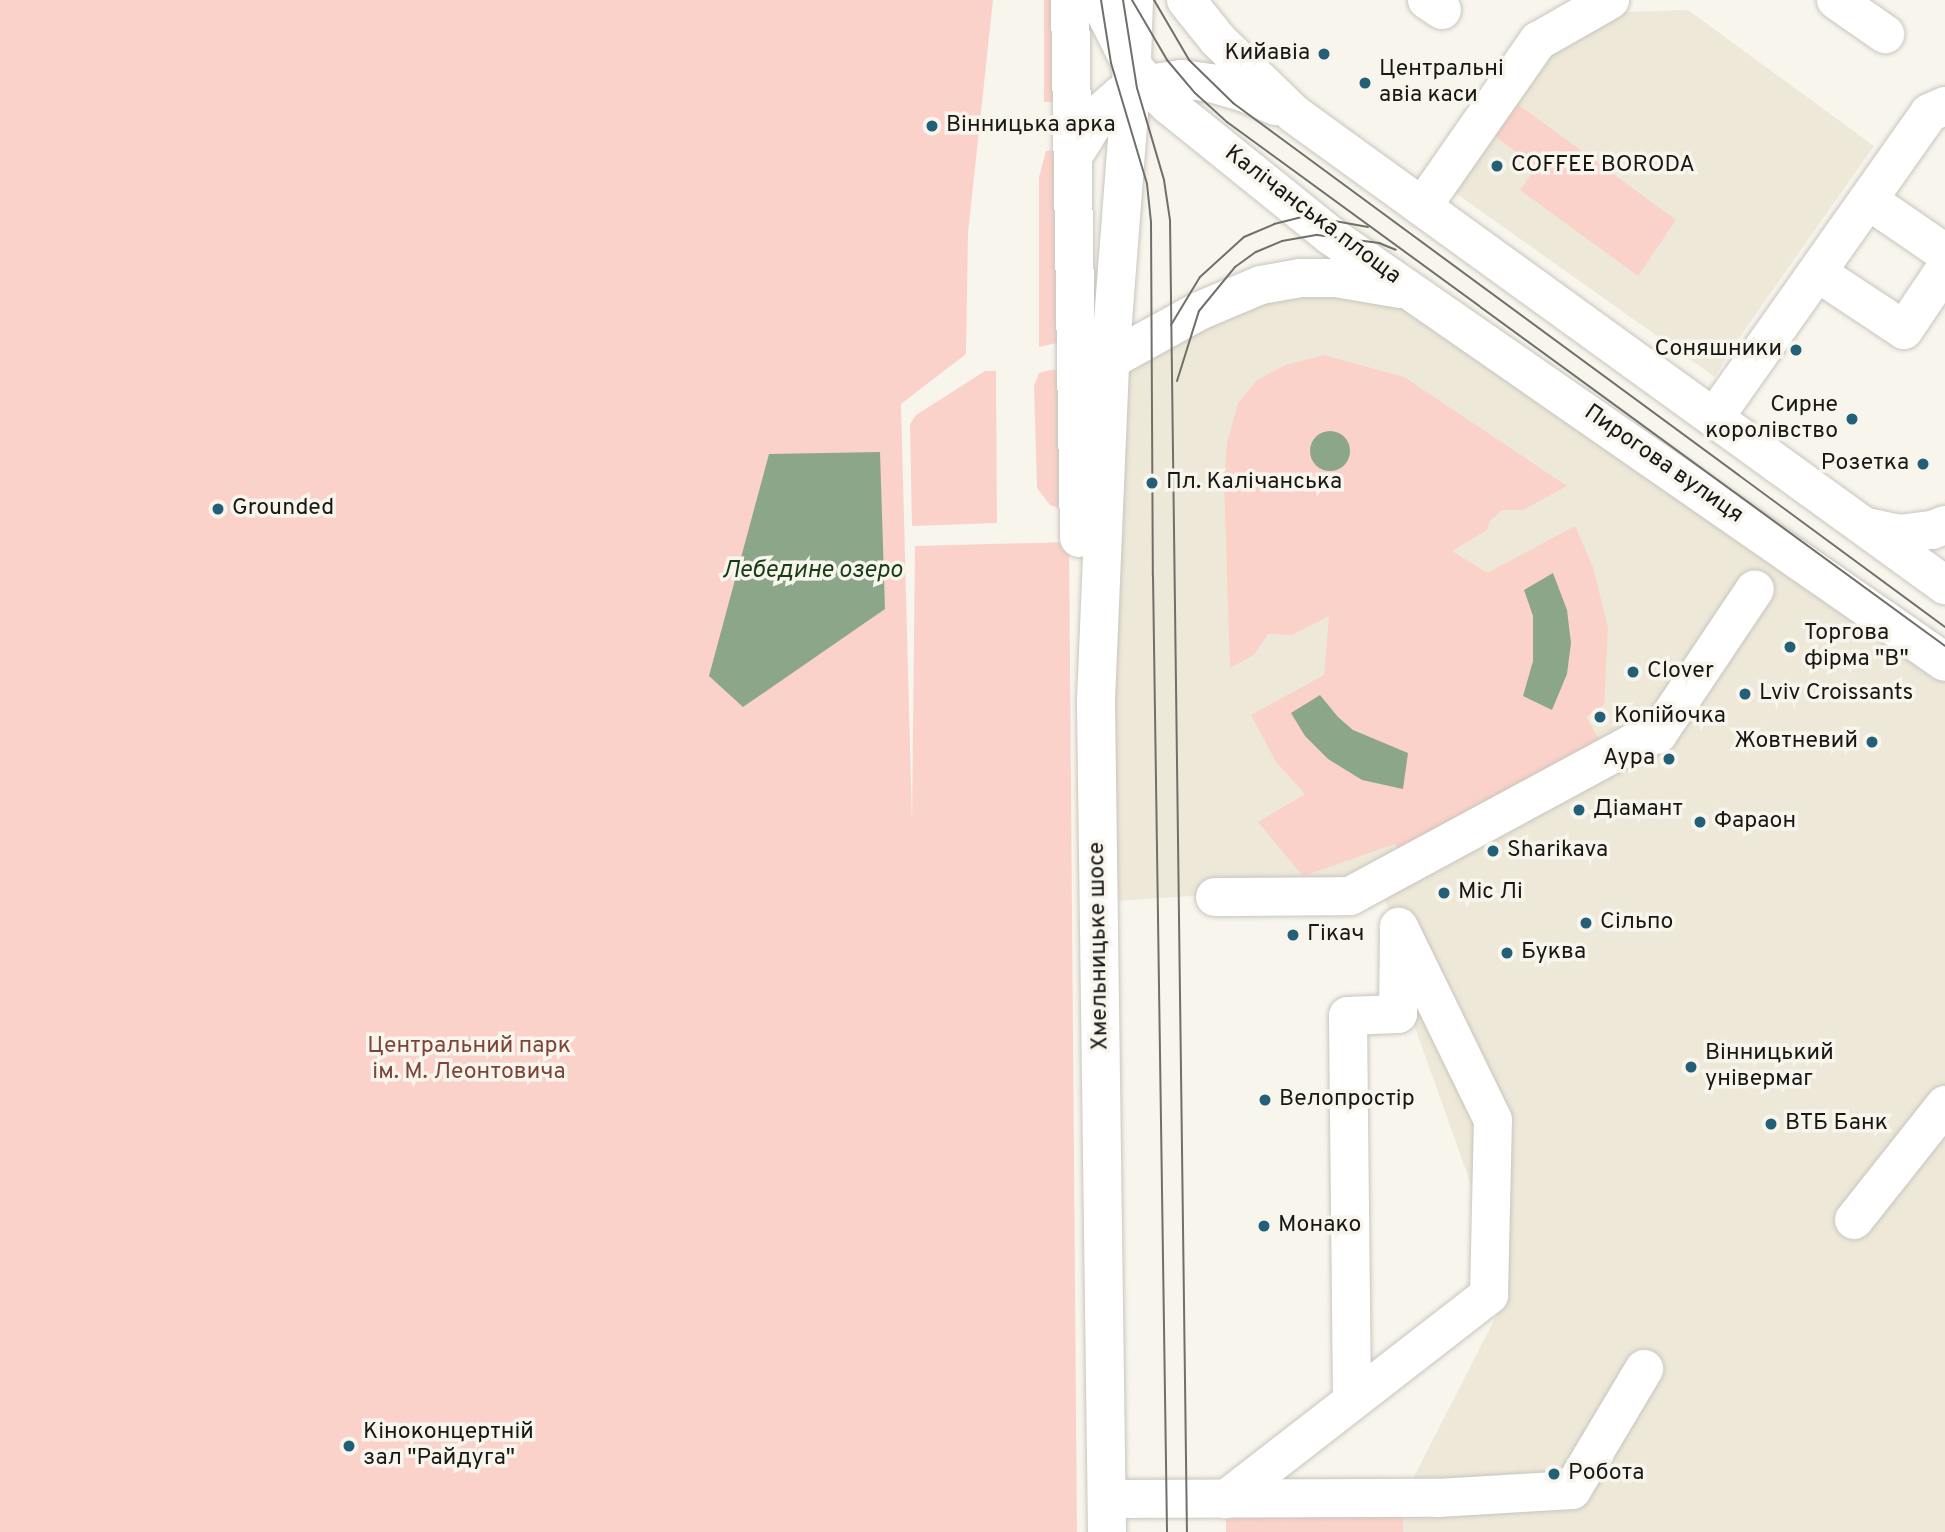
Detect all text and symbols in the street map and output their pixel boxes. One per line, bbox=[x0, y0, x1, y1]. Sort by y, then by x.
place label: Кийавіа bbox=[1225, 40, 1310, 68]
marker: Кийавіа bbox=[1316, 46, 1332, 62]
place label: Центральні авіа каси bbox=[1379, 56, 1504, 110]
marker: Центральні авіа каси bbox=[1357, 75, 1373, 91]
place label: Вінницька арка bbox=[946, 112, 1116, 140]
marker: Вінницька арка bbox=[924, 118, 940, 134]
street label: Калічанська площа bbox=[1218, 141, 1406, 291]
place label: COFFEE BORODA bbox=[1511, 152, 1695, 180]
marker: COFFEE BORODA bbox=[1489, 158, 1505, 174]
place label: Соняшники bbox=[1654, 336, 1782, 364]
marker: Соняшники bbox=[1788, 342, 1804, 358]
place label: Сирне королівство bbox=[1705, 392, 1838, 446]
street label: Пирогова вулиця bbox=[1578, 400, 1748, 530]
marker: Сирне королівство bbox=[1844, 411, 1860, 427]
place label: Розетка bbox=[1821, 450, 1909, 478]
marker: Розетка bbox=[1915, 456, 1931, 472]
place label: Пл. Калічанська bbox=[1166, 469, 1342, 497]
marker: Пл. Калічанська bbox=[1144, 475, 1160, 491]
place label: Grounded bbox=[232, 495, 334, 523]
marker: Grounded bbox=[210, 501, 226, 517]
water label: Лебедине озеро bbox=[722, 558, 902, 586]
place label: Торгова фірма "В" bbox=[1804, 620, 1909, 674]
marker: Торгова фірма "В" bbox=[1782, 639, 1798, 655]
place label: Clover bbox=[1647, 658, 1714, 686]
marker: Clover bbox=[1625, 664, 1641, 680]
place label: Lviv Croissants bbox=[1759, 680, 1913, 708]
marker: Lviv Croissants bbox=[1737, 686, 1753, 702]
place label: Копійочка bbox=[1614, 703, 1726, 731]
marker: Копійочка bbox=[1592, 709, 1608, 725]
place label: Жовтневий bbox=[1734, 728, 1858, 756]
marker: Жовтневий bbox=[1864, 734, 1880, 750]
place label: Аура bbox=[1603, 745, 1655, 773]
marker: Аура bbox=[1661, 751, 1677, 767]
place label: Діамант bbox=[1593, 796, 1683, 824]
marker: Діамант bbox=[1571, 802, 1587, 818]
place label: Фараон bbox=[1714, 808, 1796, 836]
marker: Фараон bbox=[1692, 814, 1708, 830]
place label: Sharikava bbox=[1507, 837, 1608, 865]
street label: Хмельницьке шосе bbox=[1084, 842, 1116, 1050]
marker: Sharikava bbox=[1485, 843, 1501, 859]
place label: Міс Лі bbox=[1458, 879, 1523, 907]
marker: Міс Лі bbox=[1436, 885, 1452, 901]
place label: Сільпо bbox=[1600, 909, 1673, 937]
marker: Сільпо bbox=[1578, 915, 1594, 931]
place label: Гікач bbox=[1307, 921, 1364, 949]
marker: Гікач bbox=[1285, 927, 1301, 943]
place label: Буква bbox=[1521, 939, 1586, 967]
marker: Буква bbox=[1499, 945, 1515, 961]
park label: Центральний парк ім. М. Леонтовича bbox=[367, 1033, 571, 1087]
place label: Вінницький універмаг bbox=[1705, 1040, 1834, 1094]
marker: Вінницький універмаг bbox=[1683, 1059, 1699, 1075]
place label: Велопростір bbox=[1279, 1086, 1415, 1114]
marker: Велопростір bbox=[1257, 1092, 1273, 1108]
place label: ВТБ Банк bbox=[1785, 1110, 1888, 1138]
marker: ВТБ Банк bbox=[1763, 1116, 1779, 1132]
place label: Монако bbox=[1278, 1212, 1361, 1240]
marker: Монако bbox=[1256, 1218, 1272, 1234]
place label: Кіноконцертній зал "Райдуга" bbox=[363, 1419, 534, 1473]
marker: Кіноконцертній зал "Райдуга" bbox=[341, 1438, 357, 1454]
place label: Робота bbox=[1568, 1460, 1644, 1488]
marker: Робота bbox=[1546, 1466, 1562, 1482]

